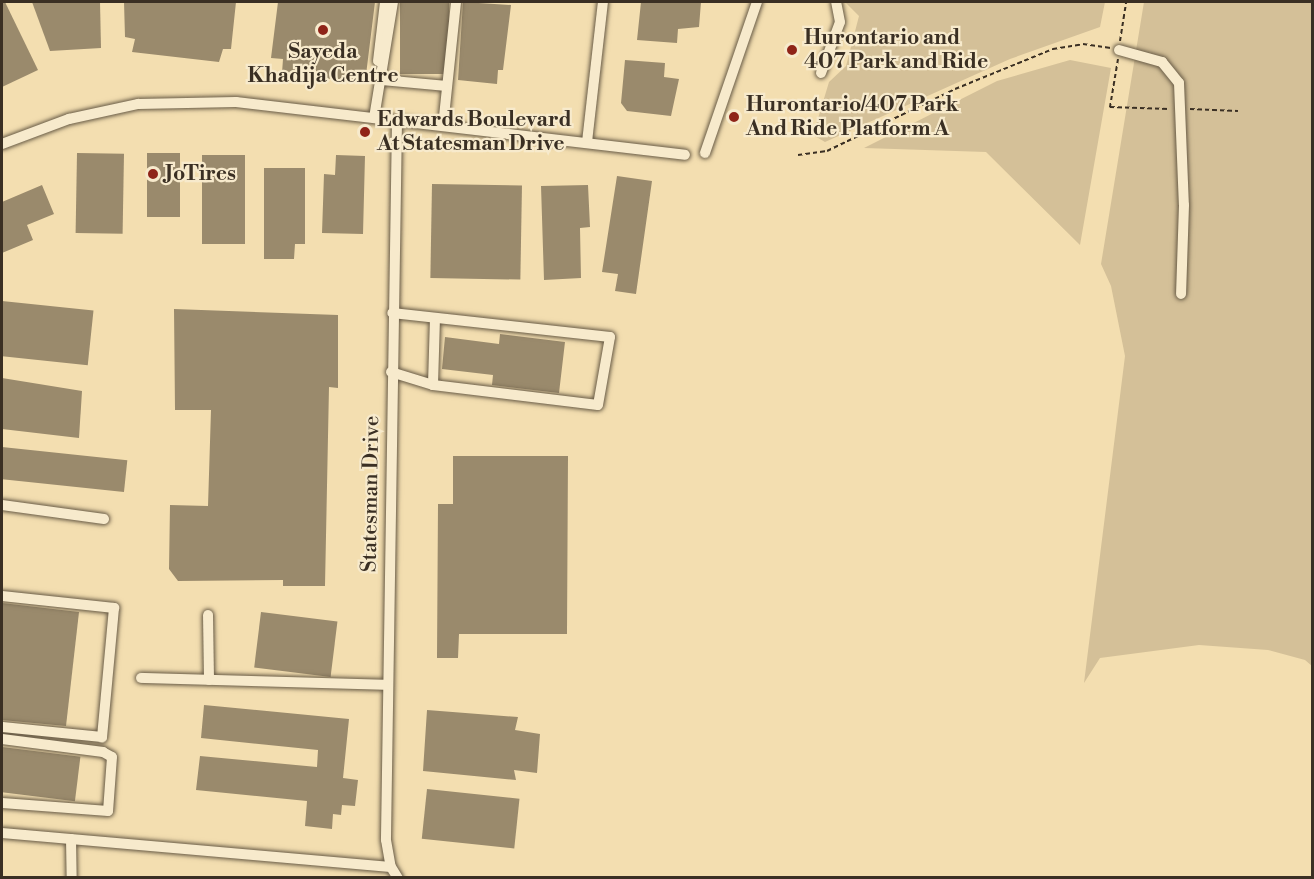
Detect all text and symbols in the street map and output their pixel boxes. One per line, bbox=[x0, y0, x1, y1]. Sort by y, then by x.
marker: Sayeda Khadija Centre bbox=[316, 23, 330, 37]
place label: Hurontario and 407 Park and Ride bbox=[804, 25, 988, 75]
place label: Sayeda Khadija Centre bbox=[247, 39, 399, 89]
marker: Hurontario and 407 Park and Ride bbox=[785, 43, 799, 57]
place label: Hurontario/407 Park And Ride Platform A bbox=[746, 92, 959, 142]
place label: Edwards Boulevard At Statesman Drive bbox=[377, 107, 572, 157]
marker: Hurontario/407 Park And Ride Platform A bbox=[727, 110, 741, 124]
marker: Edwards Boulevard At Statesman Drive bbox=[358, 125, 372, 139]
place label: JoTires bbox=[165, 161, 236, 187]
marker: JoTires bbox=[146, 167, 160, 181]
street label: Statesman Drive bbox=[357, 415, 385, 573]

